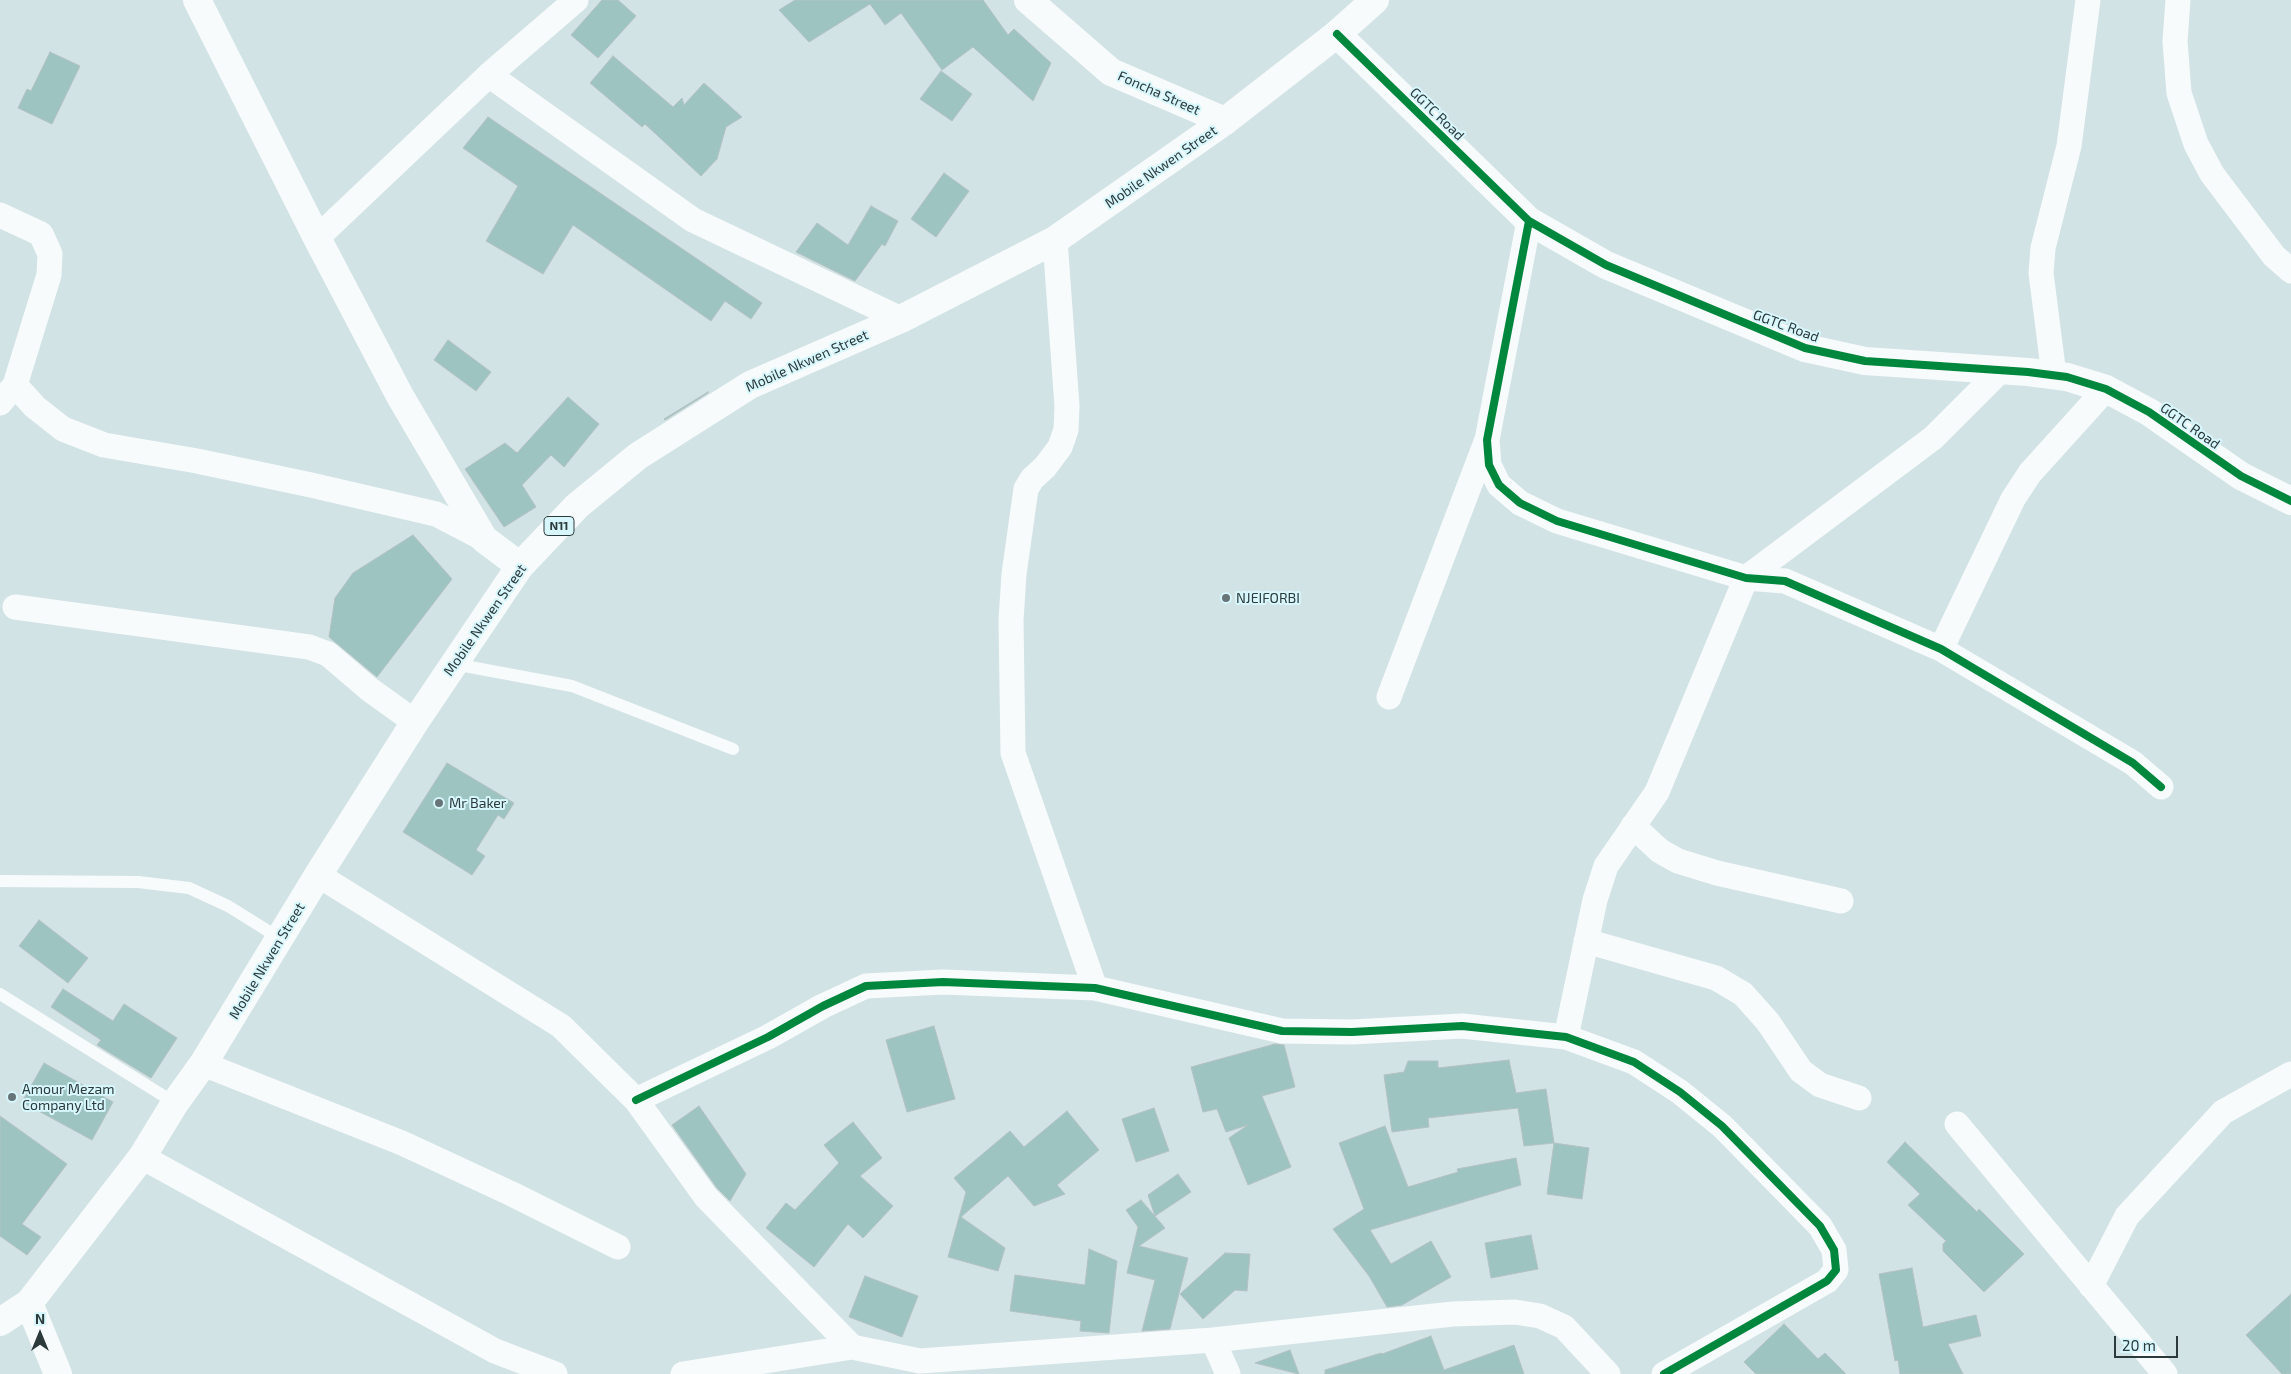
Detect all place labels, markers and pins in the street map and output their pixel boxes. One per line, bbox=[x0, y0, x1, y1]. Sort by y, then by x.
place label: NJEIFORBI bbox=[1236, 590, 1300, 606]
marker: NJEIFORBI bbox=[1220, 592, 1232, 604]
place label: Mr Baker bbox=[449, 795, 506, 811]
marker: Mr Baker bbox=[433, 797, 445, 809]
place label: Amour Mezam Company Ltd bbox=[22, 1081, 115, 1114]
marker: Amour Mezam Company Ltd bbox=[6, 1091, 18, 1103]

